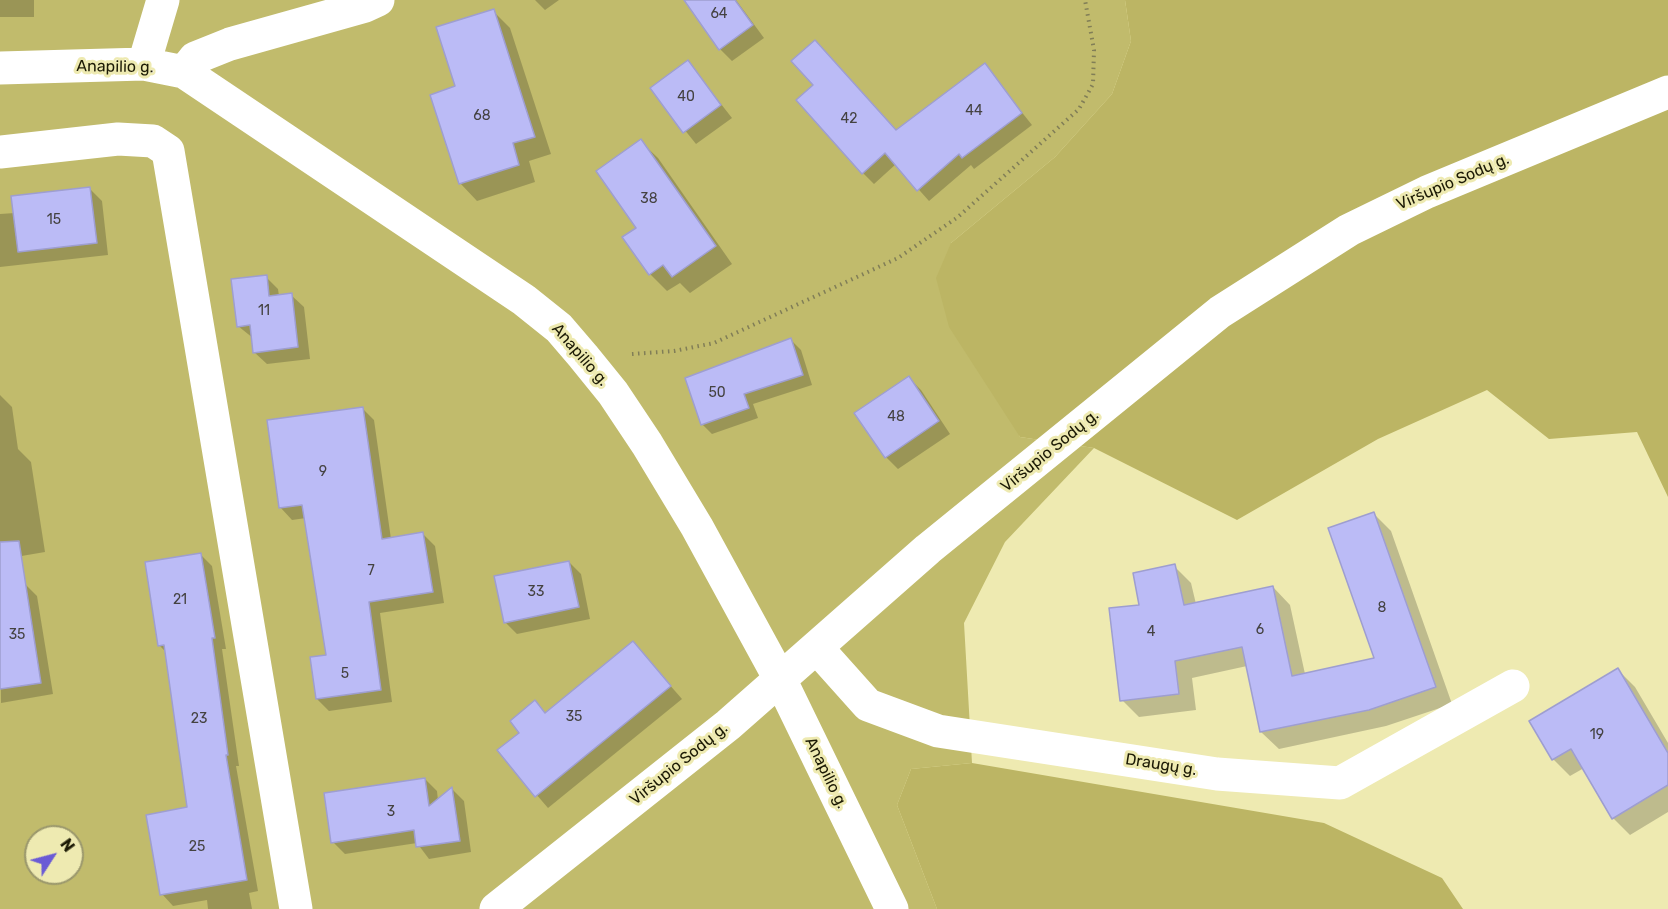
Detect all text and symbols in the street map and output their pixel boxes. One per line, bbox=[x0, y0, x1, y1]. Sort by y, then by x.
house number: 64 bbox=[710, 6, 728, 22]
street label: Anapilio g. bbox=[76, 57, 154, 77]
house number: 40 bbox=[677, 89, 695, 105]
house number: 44 bbox=[965, 103, 983, 119]
house number: 68 bbox=[473, 108, 491, 124]
house number: 42 bbox=[841, 111, 857, 127]
street label: Viršupio Sodų g. bbox=[1394, 150, 1512, 214]
house number: 38 bbox=[640, 191, 658, 207]
house number: 15 bbox=[47, 212, 61, 228]
house number: 11 bbox=[258, 303, 270, 319]
street label: Anapilio g. bbox=[547, 320, 613, 390]
house number: 50 bbox=[708, 385, 726, 401]
street label: Viršupio Sodų g. bbox=[997, 406, 1103, 496]
house number: 48 bbox=[887, 409, 905, 425]
house number: 9 bbox=[319, 464, 327, 480]
house number: 7 bbox=[367, 563, 375, 579]
house number: 33 bbox=[528, 584, 544, 600]
house number: 21 bbox=[173, 592, 187, 608]
house number: 8 bbox=[1378, 600, 1386, 616]
house number: 6 bbox=[1256, 622, 1264, 638]
house number: 4 bbox=[1147, 624, 1155, 640]
house number: 35 bbox=[9, 627, 25, 643]
house number: 5 bbox=[341, 666, 349, 682]
house number: 35 bbox=[566, 709, 582, 725]
house number: 23 bbox=[191, 711, 207, 727]
street label: Viršupio Sodų g. bbox=[626, 719, 732, 809]
house number: 19 bbox=[1590, 727, 1604, 743]
street label: Anapilio g. bbox=[800, 734, 852, 812]
street label: Draugų g. bbox=[1124, 750, 1198, 780]
house number: 3 bbox=[387, 804, 395, 820]
north arrow bbox=[24, 825, 84, 885]
text: N bbox=[56, 835, 78, 856]
house number: 25 bbox=[189, 839, 205, 855]

